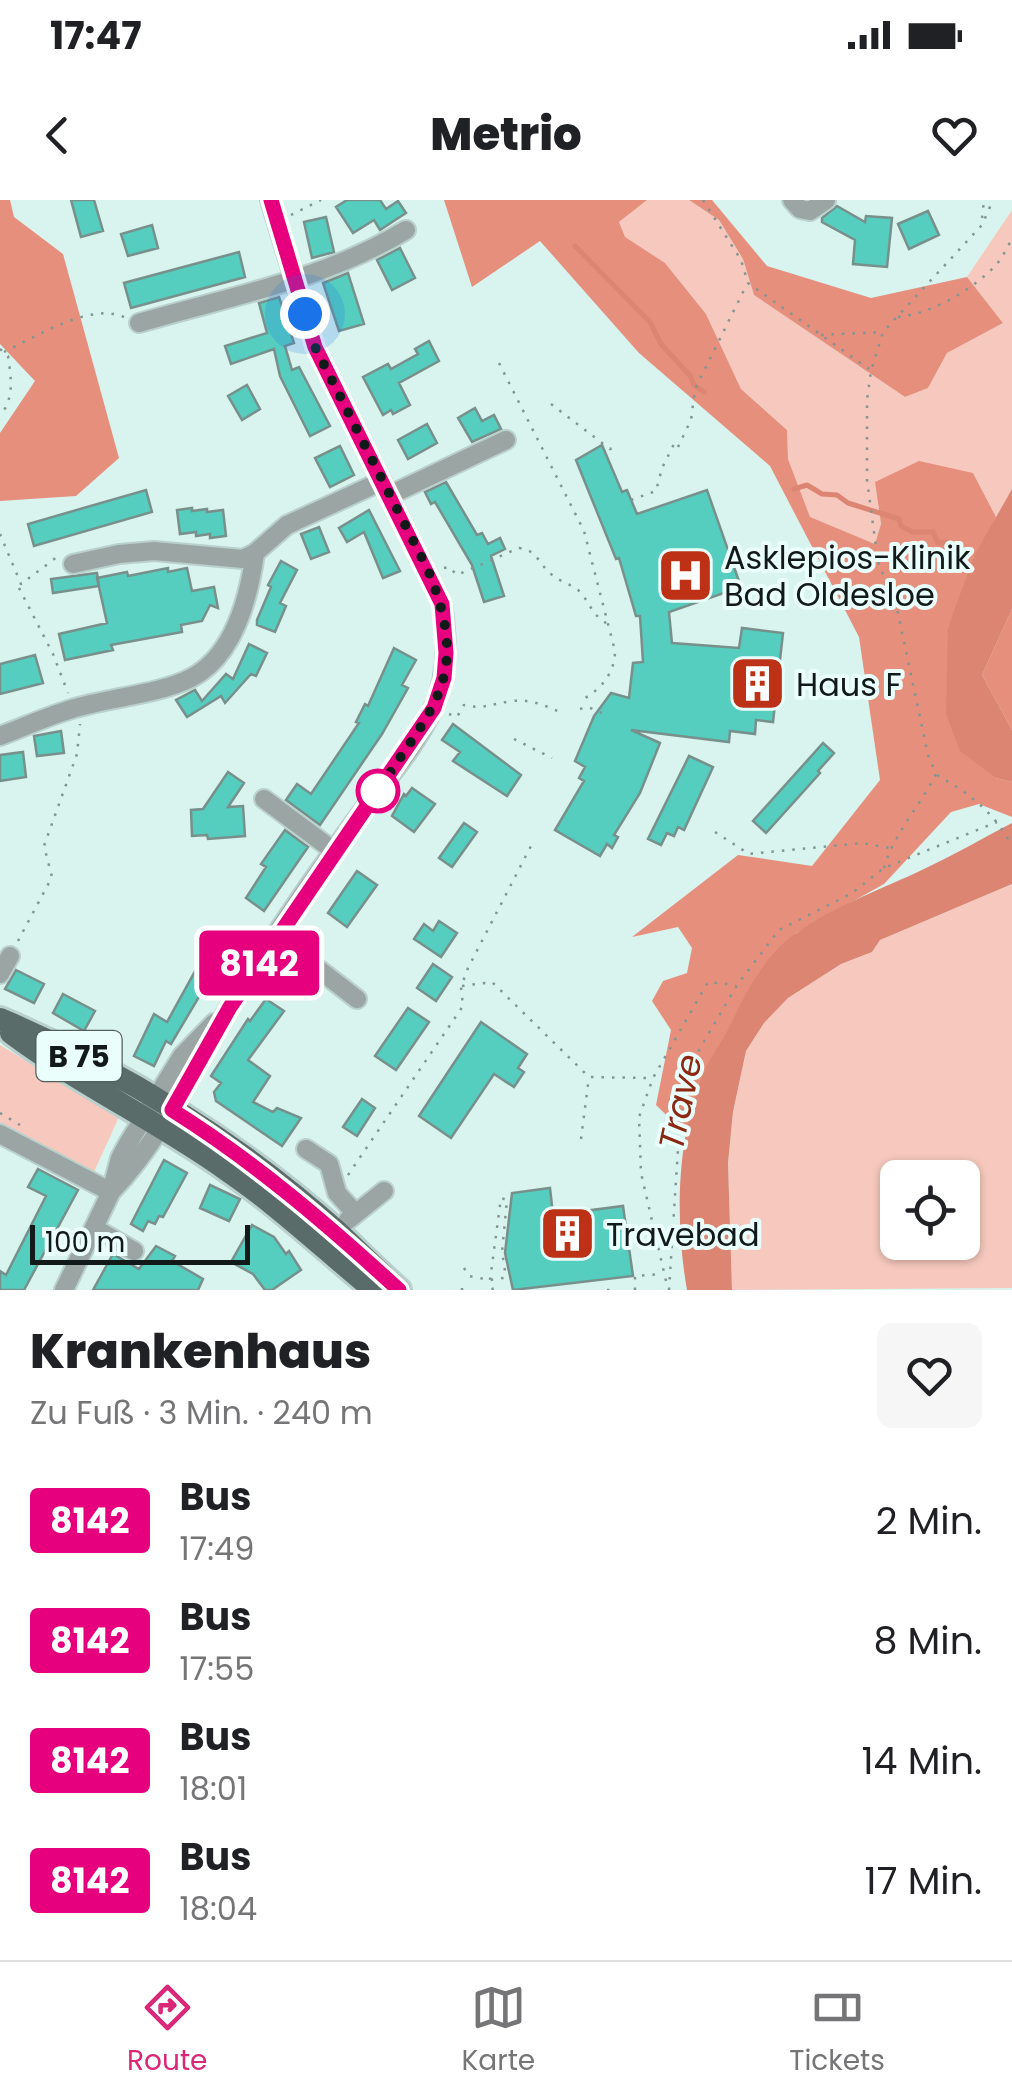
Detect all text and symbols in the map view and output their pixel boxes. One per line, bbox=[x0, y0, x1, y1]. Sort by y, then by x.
text: 17:47 bbox=[50, 9, 141, 62]
text: Metrio bbox=[430, 103, 582, 166]
icon: back bbox=[30, 108, 85, 163]
icon: heart bbox=[927, 108, 982, 163]
your location bbox=[280, 289, 330, 339]
place label: Asklepios-Klinik Bad Oldesloe bbox=[724, 535, 971, 617]
hospital icon: Asklepios-Klinik Bad Oldesloe bbox=[655, 545, 715, 605]
building icon: Haus F bbox=[727, 654, 787, 714]
place label: Haus F bbox=[796, 662, 902, 707]
unlabelled marker bbox=[357, 770, 399, 812]
line badge: 8142 bbox=[189, 930, 329, 996]
text: 8142 bbox=[219, 939, 299, 988]
road number: B 75 bbox=[36, 1031, 122, 1081]
water label: Trave bbox=[646, 1049, 714, 1155]
map controls bbox=[880, 1160, 980, 1260]
button: locate bbox=[880, 1160, 980, 1260]
building icon: Travebad bbox=[537, 1204, 597, 1264]
place label: Travebad bbox=[606, 1212, 760, 1257]
scale bar bbox=[30, 1220, 250, 1264]
text: 100 m bbox=[45, 1223, 125, 1262]
text: Krankenhaus bbox=[30, 1318, 371, 1385]
button: heart bbox=[877, 1323, 982, 1428]
text: Zu Fuß · 3 Min. · 240 m bbox=[30, 1390, 373, 1435]
text: Bus bbox=[180, 1470, 251, 1523]
text: 2 Min. bbox=[876, 1494, 982, 1547]
text: 8142 bbox=[50, 1496, 130, 1545]
text: 17:49 bbox=[180, 1526, 254, 1571]
text: Bus bbox=[180, 1590, 251, 1643]
text: 8 Min. bbox=[874, 1614, 982, 1667]
text: 8142 bbox=[50, 1616, 130, 1665]
text: 17:55 bbox=[180, 1646, 254, 1691]
text: Bus bbox=[180, 1710, 251, 1763]
text: 14 Min. bbox=[861, 1734, 982, 1787]
text: 8142 bbox=[50, 1736, 130, 1785]
text: 18:01 bbox=[180, 1766, 247, 1811]
text: Bus bbox=[180, 1830, 251, 1883]
text: 17 Min. bbox=[865, 1854, 982, 1907]
text: 8142 bbox=[50, 1856, 130, 1905]
text: 18:04 bbox=[180, 1886, 257, 1931]
tab: Route bbox=[127, 1980, 207, 2082]
tab: Karte bbox=[462, 1980, 535, 2082]
tab: Tickets bbox=[789, 1980, 885, 2082]

